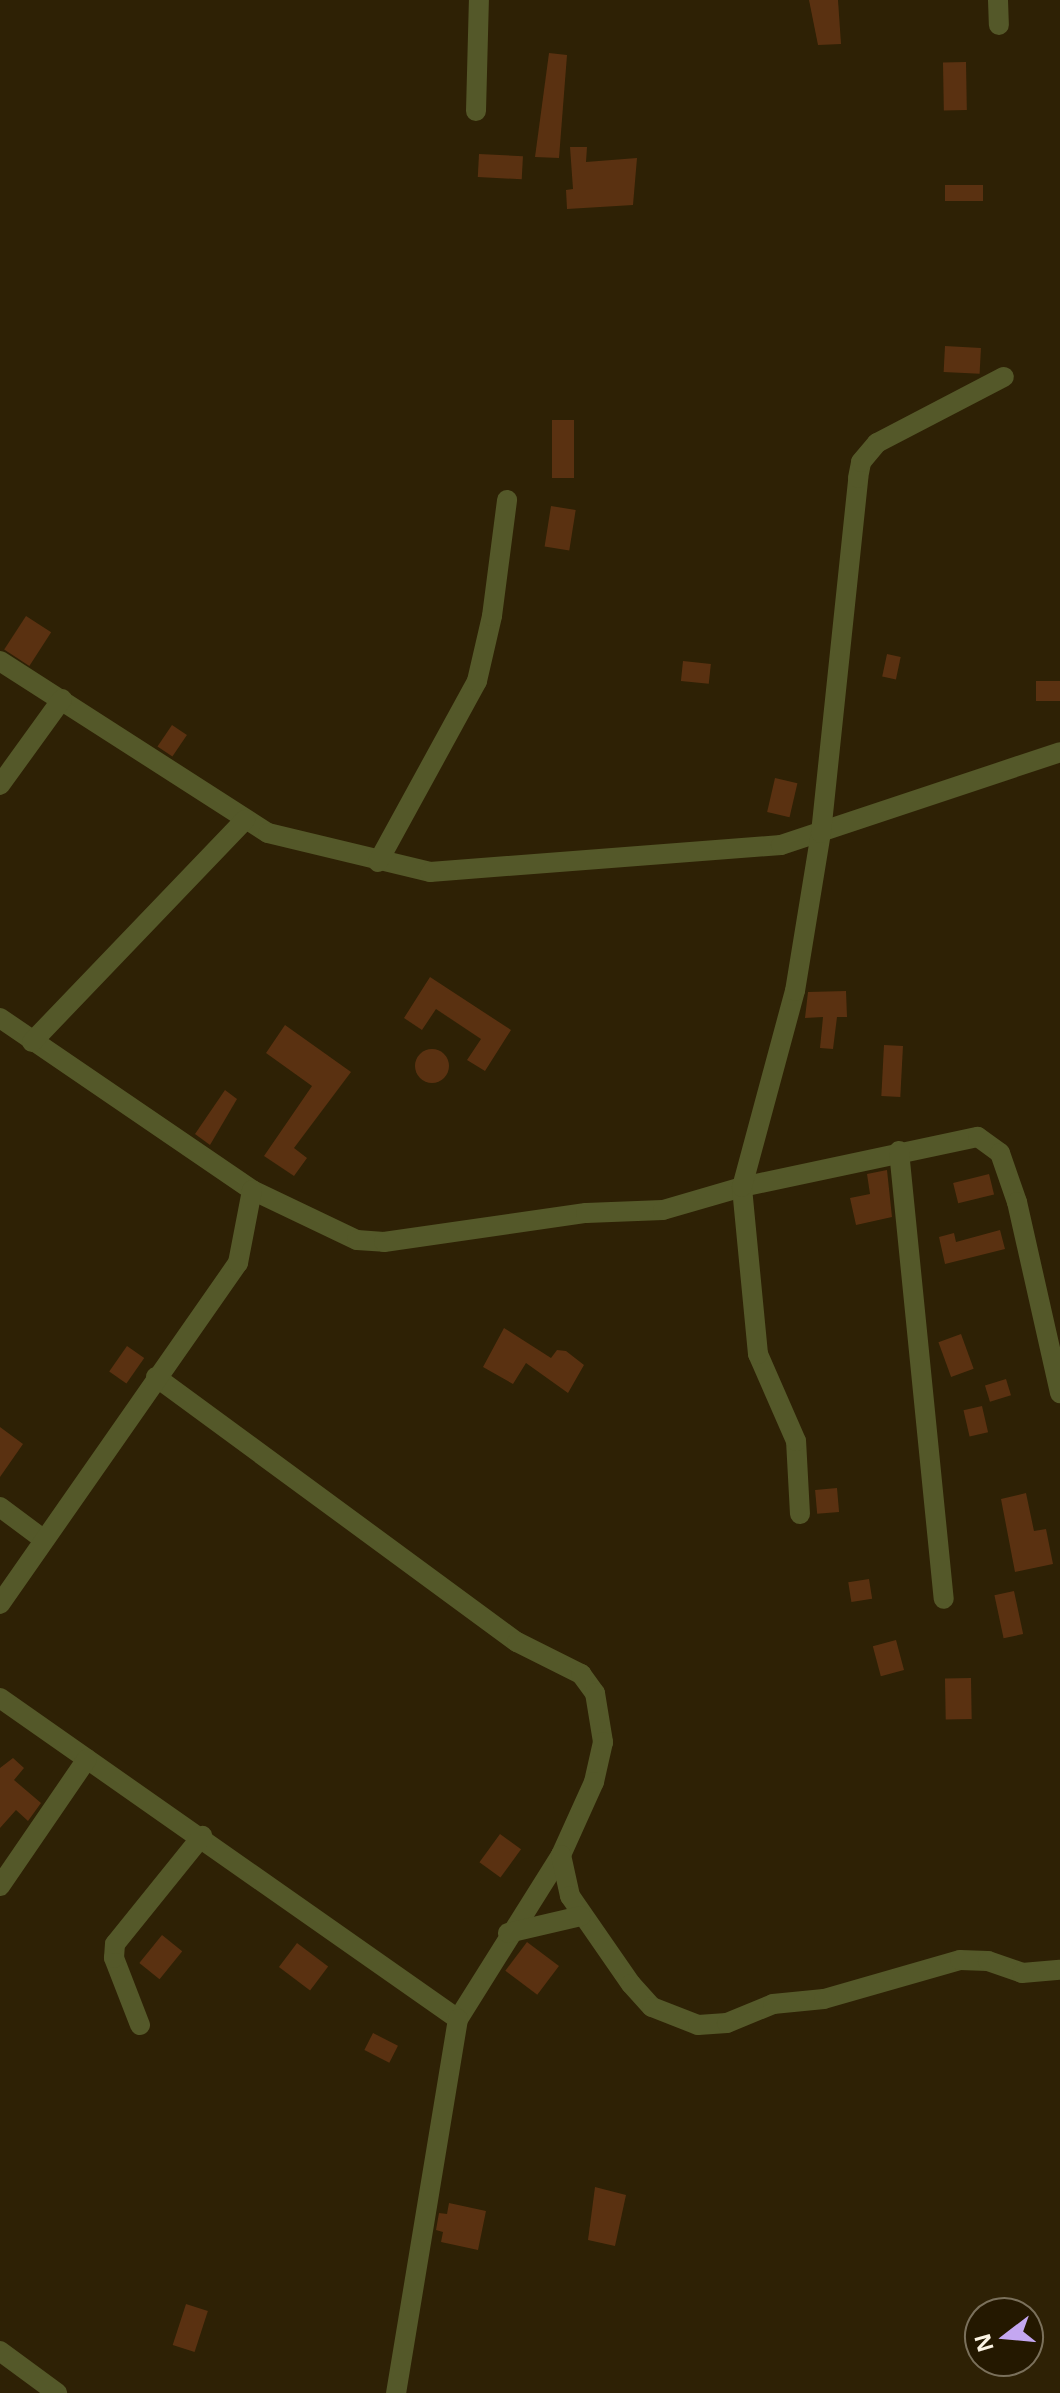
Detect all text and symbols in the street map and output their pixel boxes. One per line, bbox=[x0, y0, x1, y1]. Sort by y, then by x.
north arrow bbox=[964, 2297, 1044, 2377]
text: N bbox=[966, 2330, 1000, 2356]

